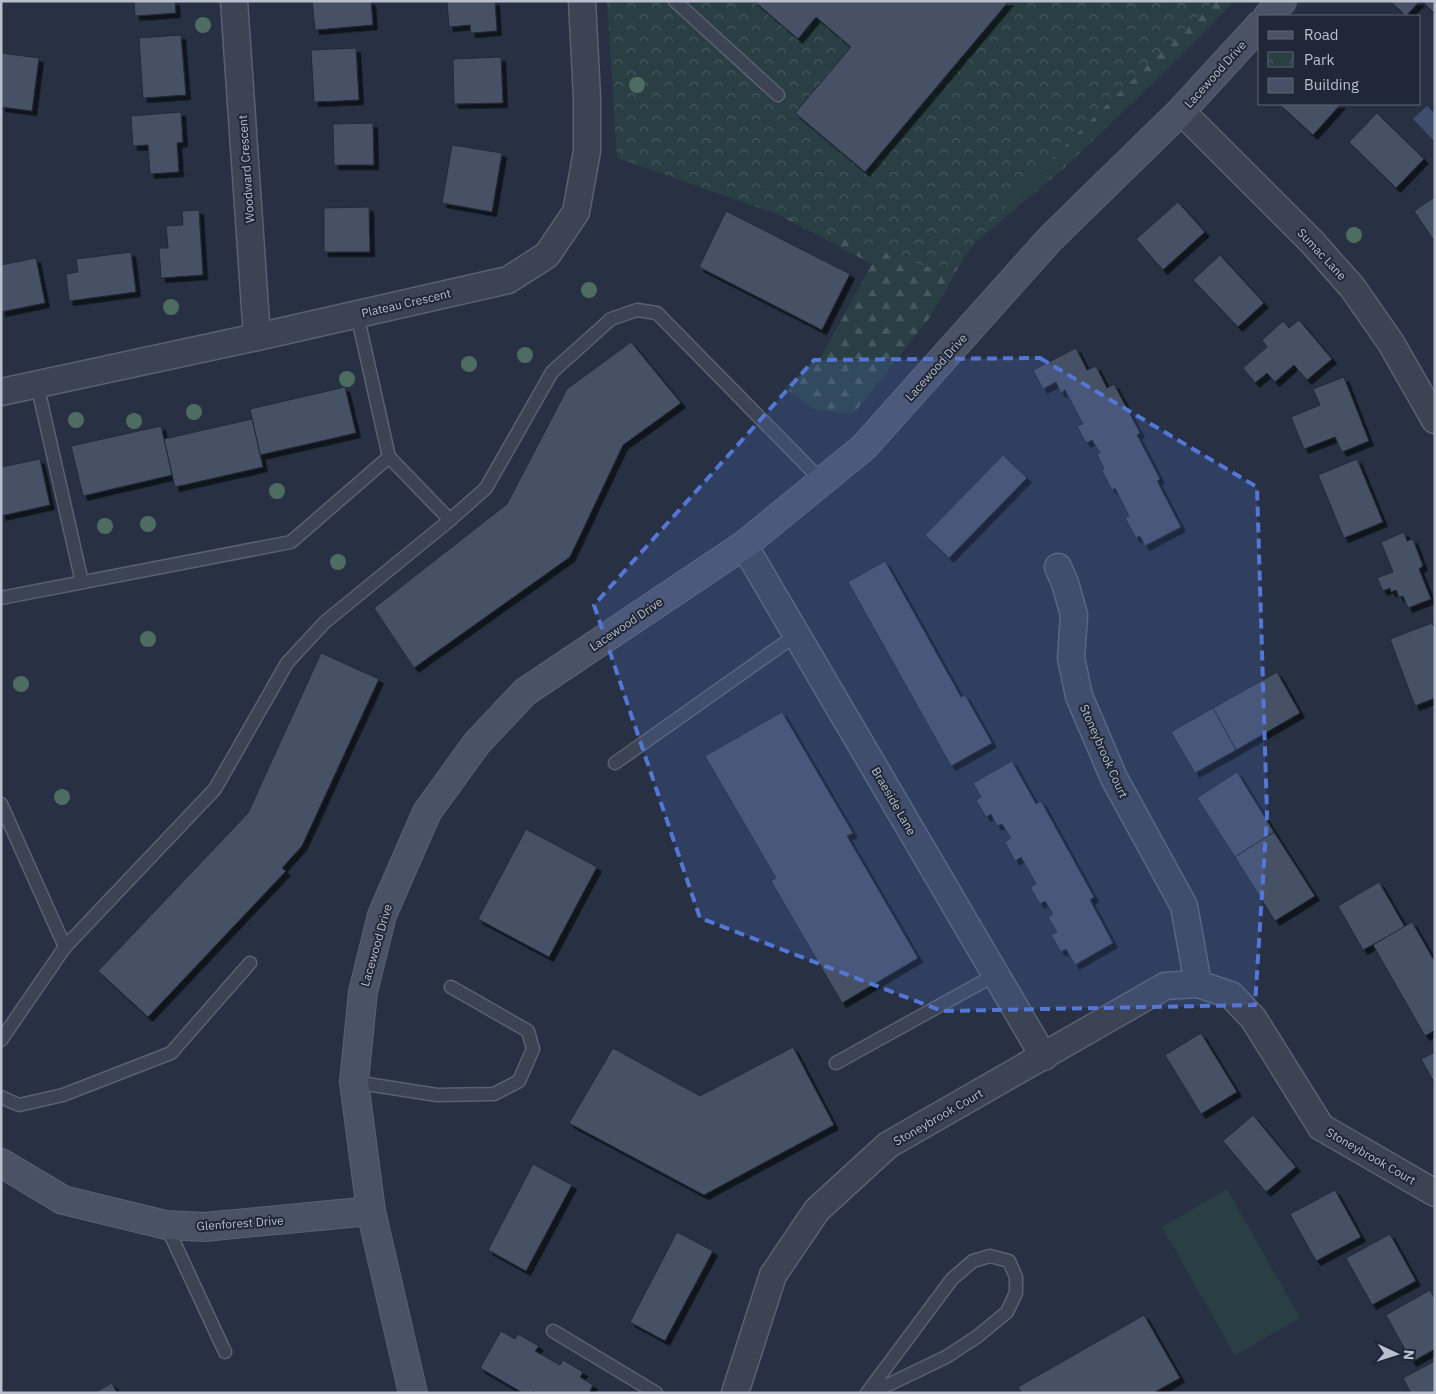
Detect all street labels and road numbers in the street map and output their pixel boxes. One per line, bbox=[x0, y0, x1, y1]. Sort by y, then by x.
street label: Lacewood Drive bbox=[1181, 37, 1249, 111]
street label: Woodward Crescent bbox=[235, 114, 257, 224]
street label: Sumac Lane bbox=[1294, 225, 1350, 283]
street label: Plateau Crescent bbox=[360, 285, 452, 321]
street label: Lacewood Drive bbox=[902, 330, 970, 404]
street label: Lacewood Drive bbox=[587, 594, 666, 654]
street label: Stoneybrook Court bbox=[1077, 702, 1131, 800]
street label: Braeside Lane bbox=[868, 764, 920, 838]
street label: Lacewood Drive bbox=[357, 902, 395, 988]
street label: Stoneybrook Court bbox=[891, 1085, 985, 1149]
street label: Stoneybrook Court bbox=[1324, 1124, 1418, 1188]
street label: Glenforest Drive bbox=[196, 1212, 284, 1234]

